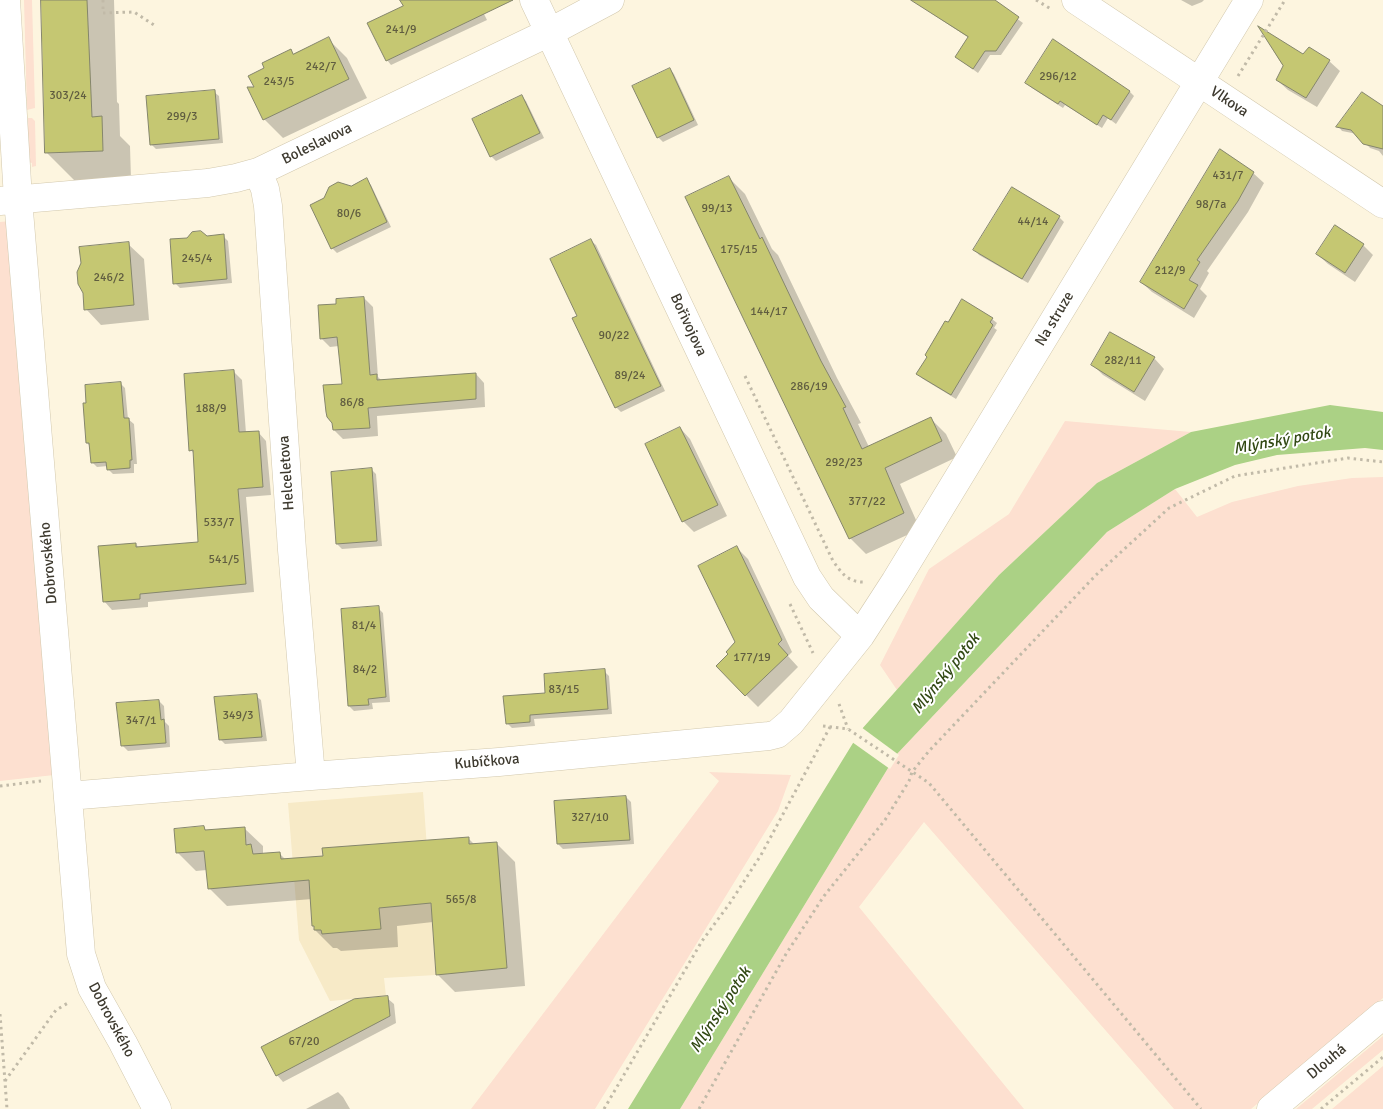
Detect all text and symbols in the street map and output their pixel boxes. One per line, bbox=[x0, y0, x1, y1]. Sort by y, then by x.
house number: 241/9 bbox=[386, 23, 416, 37]
house number: 242/7 bbox=[306, 60, 336, 74]
house number: 296/12 bbox=[1039, 70, 1077, 84]
house number: 243/5 bbox=[264, 75, 294, 89]
street label: Vlkova bbox=[1206, 83, 1252, 121]
house number: 303/24 bbox=[49, 89, 87, 103]
house number: 299/3 bbox=[167, 110, 197, 124]
street label: Boleslavova bbox=[279, 119, 355, 169]
house number: 431/7 bbox=[1213, 169, 1243, 183]
house number: 98/7a bbox=[1196, 198, 1226, 212]
house number: 99/13 bbox=[702, 202, 732, 216]
house number: 80/6 bbox=[337, 207, 361, 221]
house number: 44/14 bbox=[1018, 215, 1048, 229]
house number: 175/15 bbox=[720, 243, 758, 257]
house number: 245/4 bbox=[182, 252, 212, 266]
house number: 212/9 bbox=[1155, 264, 1185, 278]
house number: 246/2 bbox=[94, 271, 124, 285]
street label: Na struze bbox=[1032, 288, 1078, 350]
street label: Bořivojova bbox=[666, 291, 710, 359]
house number: 144/17 bbox=[750, 305, 788, 319]
house number: 90/22 bbox=[599, 329, 629, 343]
house number: 282/11 bbox=[1104, 354, 1142, 368]
house number: 89/24 bbox=[615, 369, 645, 383]
house number: 286/19 bbox=[790, 380, 828, 394]
house number: 86/8 bbox=[340, 396, 364, 410]
house number: 188/9 bbox=[196, 402, 226, 416]
water label: Mlýnský potok bbox=[1232, 423, 1332, 459]
street label: Helceletova bbox=[275, 435, 299, 511]
house number: 292/23 bbox=[825, 456, 863, 470]
house number: 377/22 bbox=[848, 495, 886, 509]
house number: 533/7 bbox=[204, 516, 234, 530]
street label: Dobrovského bbox=[36, 521, 62, 605]
house number: 541/5 bbox=[209, 553, 239, 567]
house number: 81/4 bbox=[352, 619, 376, 633]
water label: Mlýnský potok bbox=[908, 630, 984, 718]
house number: 177/19 bbox=[733, 651, 771, 665]
house number: 84/2 bbox=[353, 663, 377, 677]
house number: 83/15 bbox=[549, 683, 579, 697]
house number: 349/3 bbox=[223, 709, 253, 723]
house number: 347/1 bbox=[126, 714, 156, 728]
street label: Kubíčkova bbox=[454, 750, 520, 774]
house number: 327/10 bbox=[571, 811, 609, 825]
house number: 565/8 bbox=[446, 893, 476, 907]
water label: Mlýnský potok bbox=[686, 964, 756, 1056]
street label: Dobrovského bbox=[84, 979, 138, 1061]
house number: 67/20 bbox=[289, 1035, 319, 1049]
street label: Dlouhá bbox=[1304, 1040, 1350, 1084]

